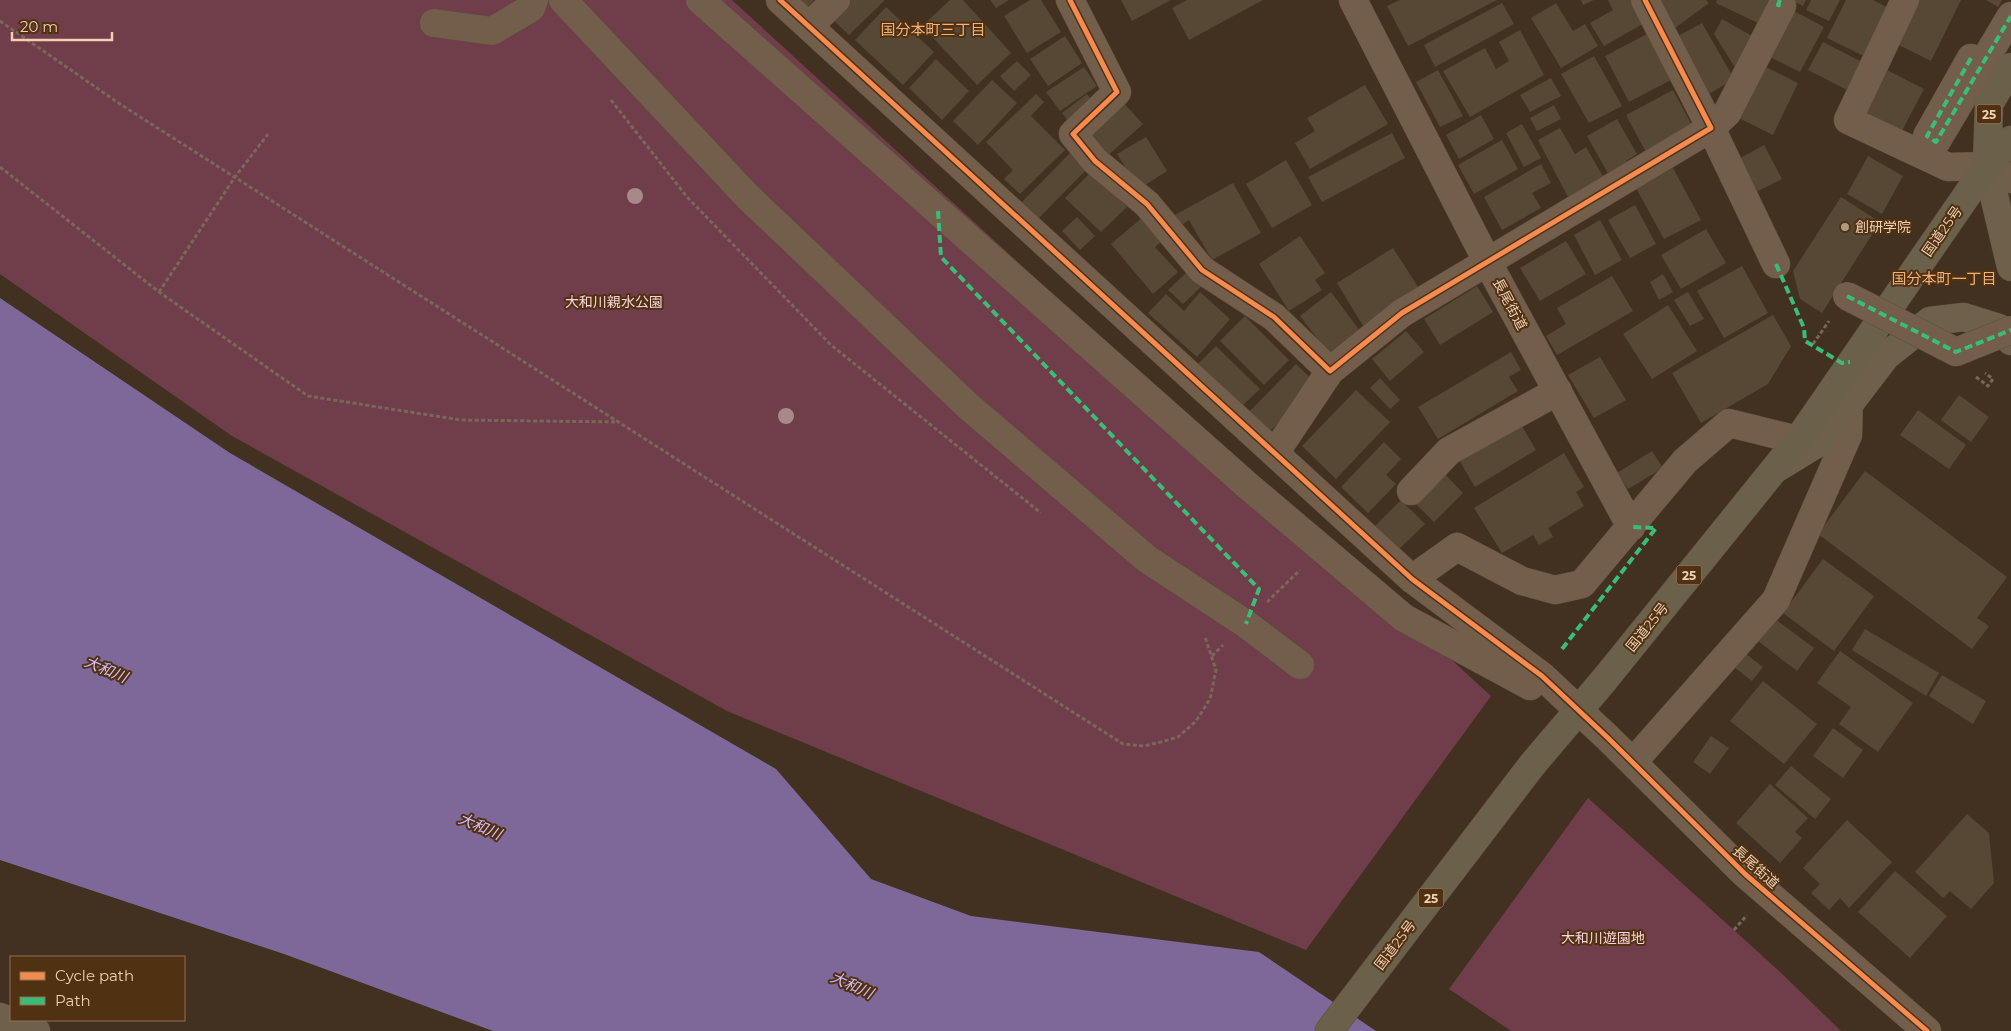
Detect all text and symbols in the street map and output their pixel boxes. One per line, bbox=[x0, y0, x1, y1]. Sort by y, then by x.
scale bar bbox=[12, 10, 112, 42]
text: 20 m bbox=[20, 17, 58, 36]
district label: 国分本町三丁目 bbox=[880, 20, 986, 39]
road number: 25 bbox=[1976, 105, 2002, 124]
street label: 国道25号 bbox=[1918, 202, 1966, 260]
place label: 創研学院 bbox=[1855, 218, 1911, 236]
marker: 創研学院 bbox=[1839, 221, 1851, 233]
district label: 国分本町一丁目 bbox=[1891, 269, 1997, 288]
street label: 長尾街道 bbox=[1489, 275, 1531, 333]
park label: 大和川親水公園 bbox=[565, 293, 663, 311]
road number: 25 bbox=[1676, 566, 1702, 584]
street label: 国道25号 bbox=[1622, 599, 1672, 655]
water label: 大和川 bbox=[82, 651, 132, 687]
water label: 大和川 bbox=[456, 808, 506, 844]
street label: 長尾街道 bbox=[1729, 842, 1783, 892]
road number: 25 bbox=[1418, 888, 1444, 908]
street label: 国道25号 bbox=[1370, 916, 1420, 974]
park label: 大和川遊園地 bbox=[1561, 929, 1645, 947]
legend bbox=[10, 956, 185, 1021]
text: Cycle path bbox=[55, 966, 134, 985]
water label: 大和川 bbox=[828, 967, 878, 1004]
text: Path bbox=[55, 991, 91, 1010]

